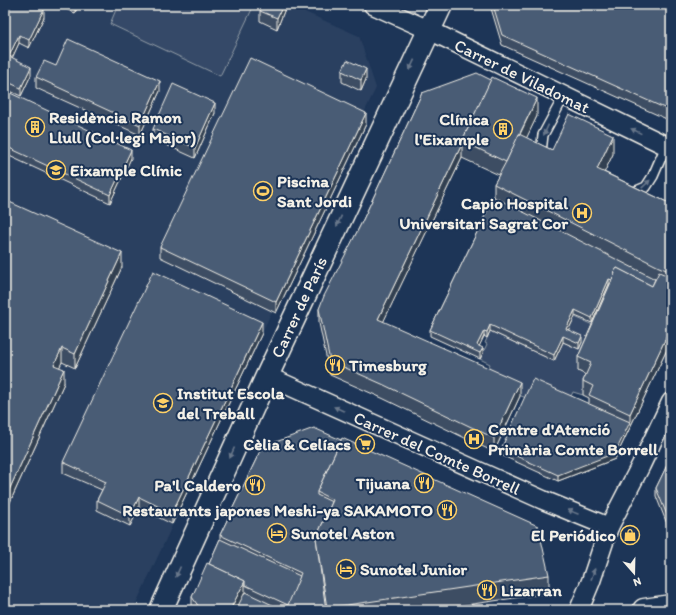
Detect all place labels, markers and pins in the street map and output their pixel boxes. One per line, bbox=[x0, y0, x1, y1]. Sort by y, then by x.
place label: Residència Ramon Llull (Col·legi Major) bbox=[49, 107, 196, 148]
place label: Clínica l'Eixample bbox=[415, 109, 490, 150]
building icon: Residència Ramon Llull (Col·legi Major) bbox=[24, 116, 46, 138]
building icon: Clínica l'Eixample bbox=[492, 118, 514, 140]
school or university icon: Eixample Clínic bbox=[45, 159, 67, 181]
place label: Eixample Clínic bbox=[70, 160, 182, 181]
place label: Piscina Sant Jordi bbox=[277, 171, 352, 211]
sports icon: Piscina Sant Jordi bbox=[252, 180, 274, 202]
place label: Capio Hospital Universitari Sagrat Cor bbox=[399, 193, 568, 234]
hospital icon: Capio Hospital Universitari Sagrat Cor bbox=[571, 202, 593, 224]
restaurant icon: Timesburg bbox=[324, 354, 346, 376]
place label: Timesburg bbox=[348, 355, 427, 376]
place label: Institut Escola del Treball bbox=[177, 383, 285, 423]
school or university icon: Institut Escola del Treball bbox=[152, 392, 174, 414]
place label: Centre d'Atenció Primària Comte Borrell bbox=[488, 419, 658, 459]
hospital icon: Centre d'Atenció Primària Comte Borrell bbox=[463, 428, 485, 450]
supermarket icon: Cèlia & Celíacs bbox=[354, 433, 376, 455]
place label: Cèlia & Celíacs bbox=[243, 434, 351, 454]
restaurant icon: Tijuana bbox=[413, 472, 435, 494]
place label: Tijuana bbox=[355, 473, 410, 494]
restaurant icon: Pa'l Caldero bbox=[244, 474, 266, 496]
place label: Pa'l Caldero bbox=[154, 475, 241, 495]
restaurant icon: Restaurants japones Meshi-ya SAKAMOTO bbox=[436, 499, 458, 521]
place label: Restaurants japones Meshi-ya SAKAMOTO bbox=[122, 500, 433, 521]
hotel icon: Sunotel Aston bbox=[266, 522, 288, 544]
place label: Sunotel Aston bbox=[291, 523, 395, 543]
shop icon: El Periódico bbox=[619, 524, 641, 546]
place label: El Periódico bbox=[531, 525, 616, 545]
hotel icon: Sunotel Junior bbox=[335, 558, 357, 580]
place label: Sunotel Junior bbox=[360, 559, 468, 579]
restaurant icon: Lizarran bbox=[476, 579, 498, 601]
place label: Lizarran bbox=[501, 580, 562, 600]

